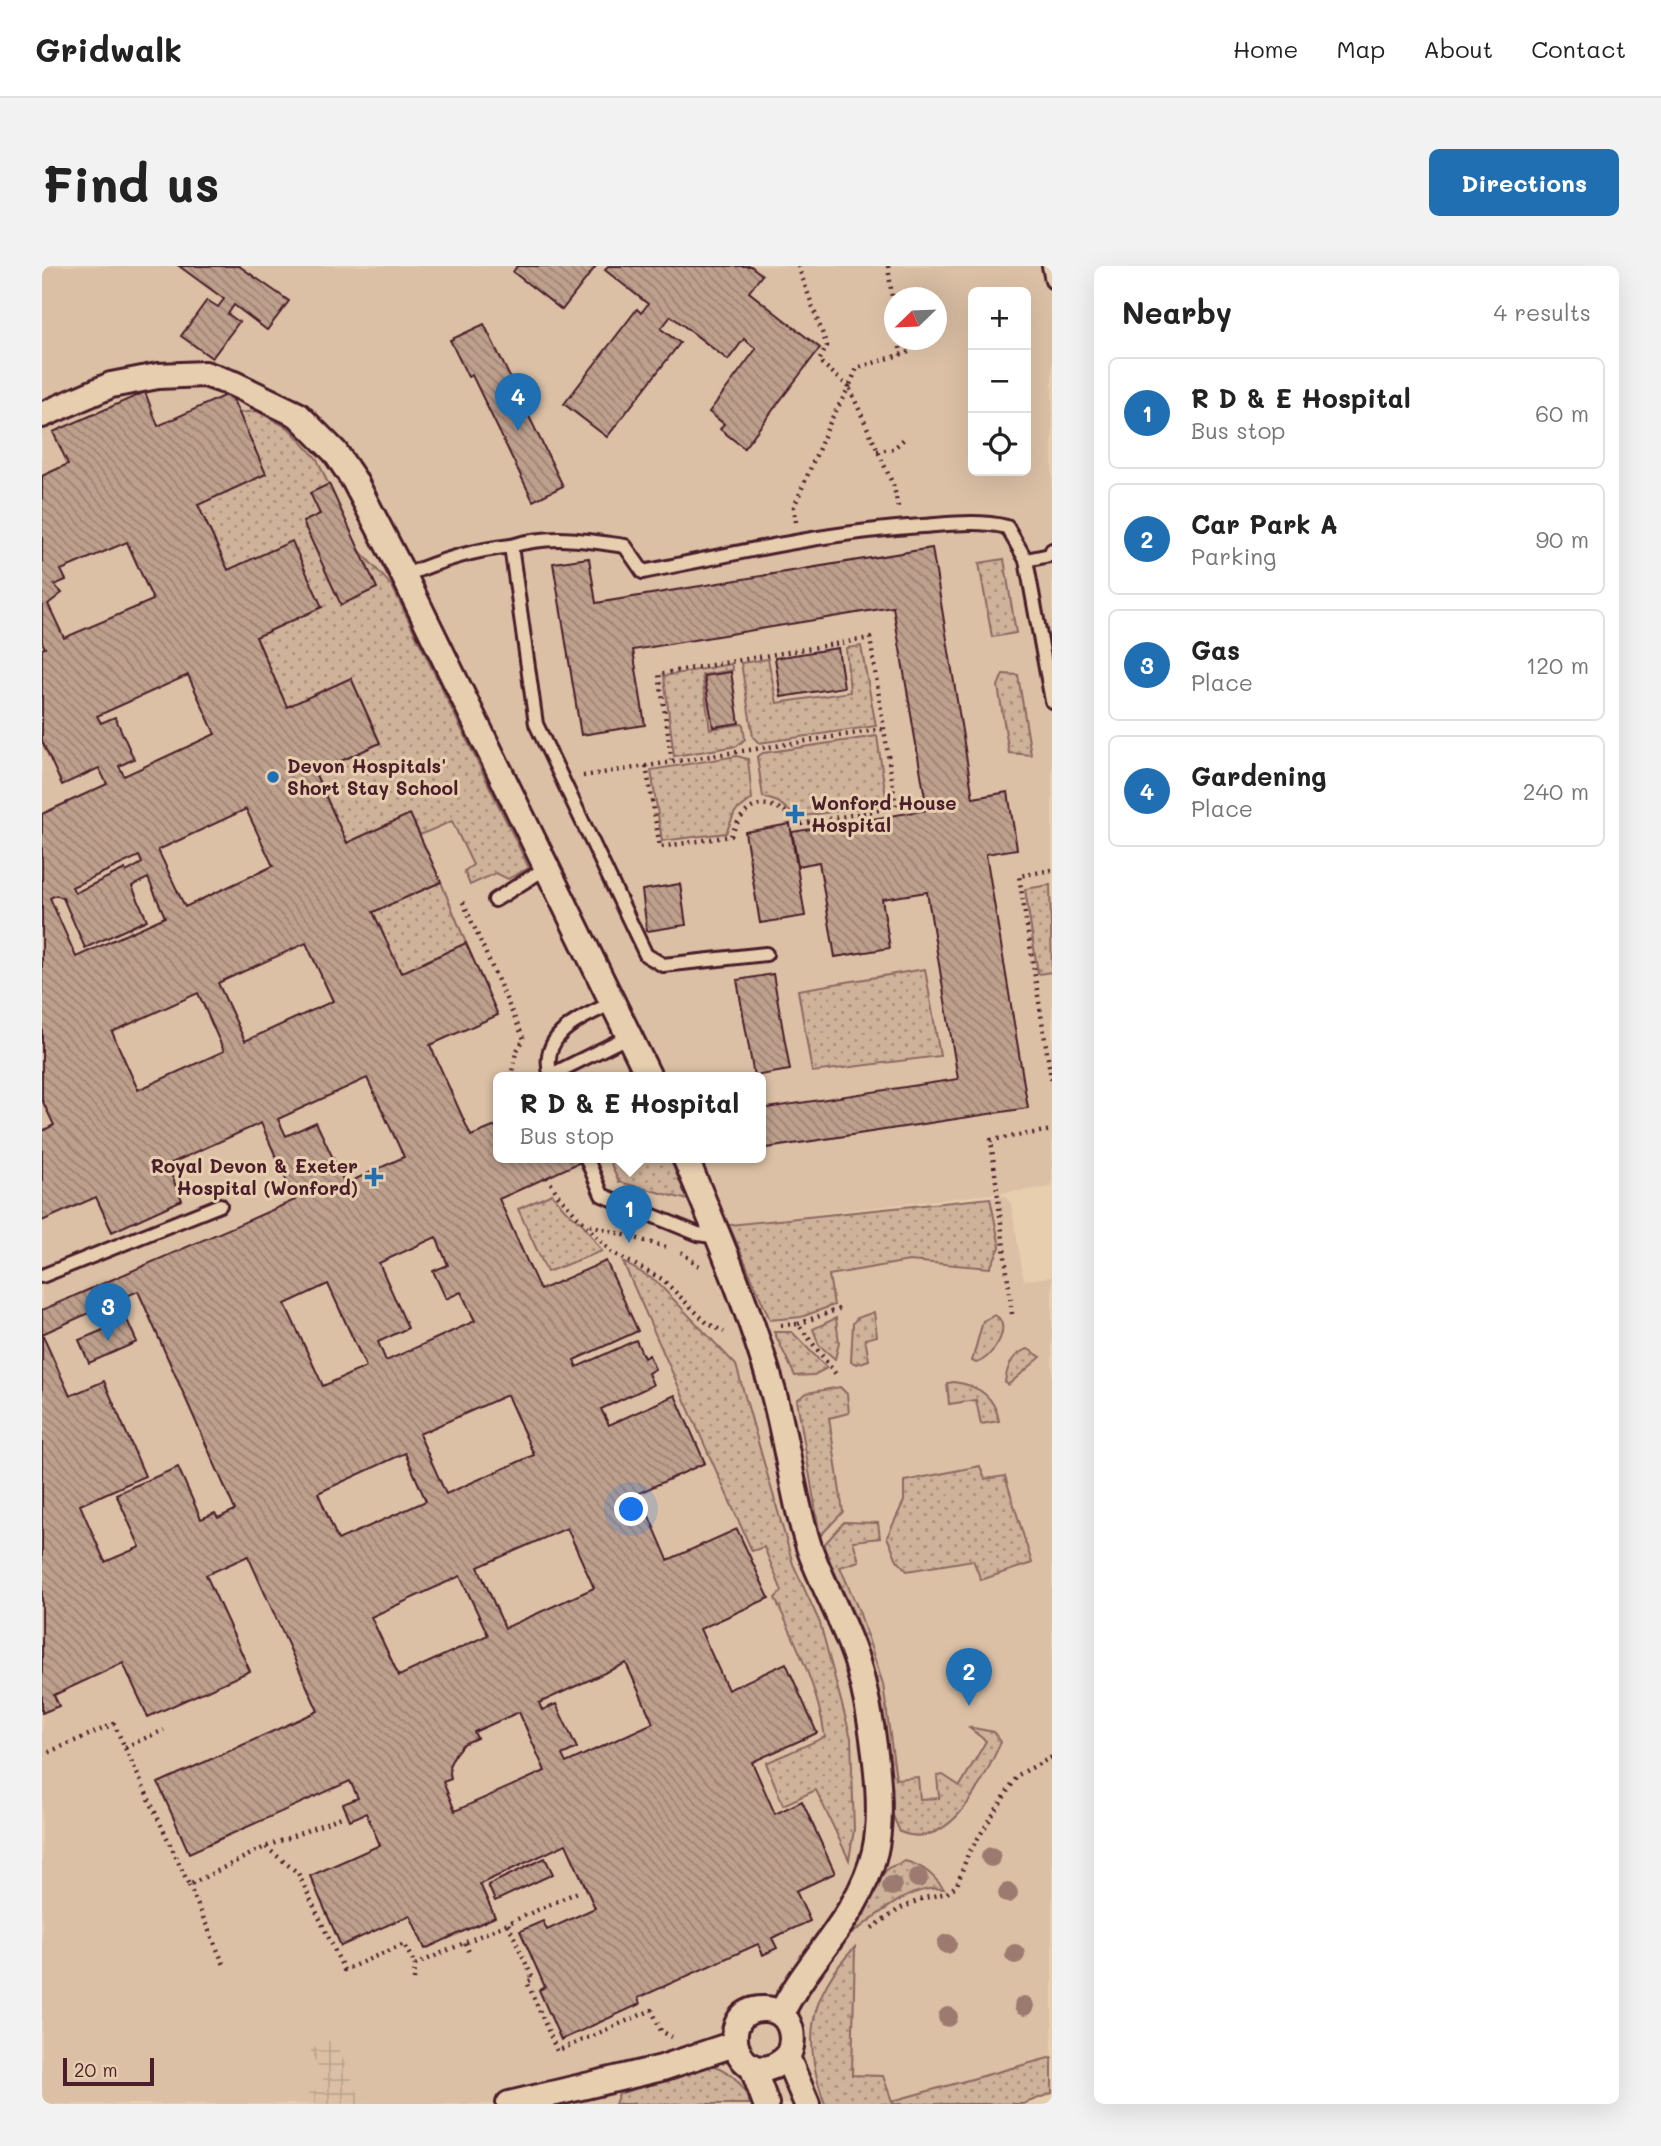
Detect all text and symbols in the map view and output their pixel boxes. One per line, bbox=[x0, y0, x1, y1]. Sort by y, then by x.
text: Gridwalk bbox=[35, 27, 182, 70]
text: Home bbox=[1233, 33, 1298, 64]
text: Map bbox=[1336, 33, 1385, 64]
text: About bbox=[1423, 33, 1493, 64]
text: Contact bbox=[1531, 33, 1626, 64]
button: Directions bbox=[1429, 149, 1619, 216]
text: Find us bbox=[42, 151, 220, 214]
north arrow bbox=[884, 287, 947, 350]
map controls bbox=[968, 287, 1031, 476]
button: + bbox=[968, 287, 1031, 350]
text: Nearby bbox=[1122, 292, 1232, 332]
text: 4 results bbox=[1494, 297, 1591, 327]
button: − bbox=[968, 350, 1031, 413]
pin: 4 bbox=[495, 373, 541, 431]
text: R D & E Hospital bbox=[1191, 381, 1411, 415]
text: 1 bbox=[1142, 398, 1152, 428]
text: 60 m bbox=[1535, 398, 1589, 428]
button: locate bbox=[968, 413, 1031, 476]
text: Bus stop bbox=[1191, 415, 1286, 445]
text: Car Park A bbox=[1191, 507, 1338, 541]
text: 2 bbox=[1141, 524, 1153, 554]
text: 90 m bbox=[1536, 524, 1589, 554]
text: Parking bbox=[1191, 541, 1276, 571]
text: Gas bbox=[1191, 633, 1240, 667]
text: 3 bbox=[1140, 650, 1154, 680]
text: 120 m bbox=[1526, 650, 1589, 680]
text: Place bbox=[1191, 667, 1253, 697]
place label: Devon Hospitals' Short Stay School bbox=[287, 753, 458, 800]
text: Gardening bbox=[1191, 759, 1327, 793]
marker: Devon Hospitals' Short Stay School bbox=[265, 769, 281, 785]
text: 4 bbox=[1140, 776, 1154, 806]
text: 240 m bbox=[1523, 776, 1589, 806]
place label: Wonford House Hospital bbox=[811, 790, 957, 837]
text: Place bbox=[1191, 793, 1253, 823]
marker: Wonford House Hospital bbox=[785, 804, 805, 824]
popup bbox=[493, 1072, 766, 1163]
text: R D & E Hospital bbox=[520, 1086, 739, 1120]
text: Bus stop bbox=[520, 1120, 614, 1150]
place label: Royal Devon & Exeter Hospital (Wonford) bbox=[151, 1153, 358, 1200]
marker: Royal Devon & Exeter Hospital (Wonford) bbox=[364, 1167, 384, 1187]
pin: 1 bbox=[606, 1185, 652, 1243]
pin: 3 bbox=[85, 1283, 131, 1341]
your location bbox=[614, 1492, 648, 1526]
pin: 2 bbox=[946, 1648, 992, 1706]
scale bar bbox=[63, 2055, 154, 2087]
text: 20 m bbox=[74, 2057, 118, 2082]

